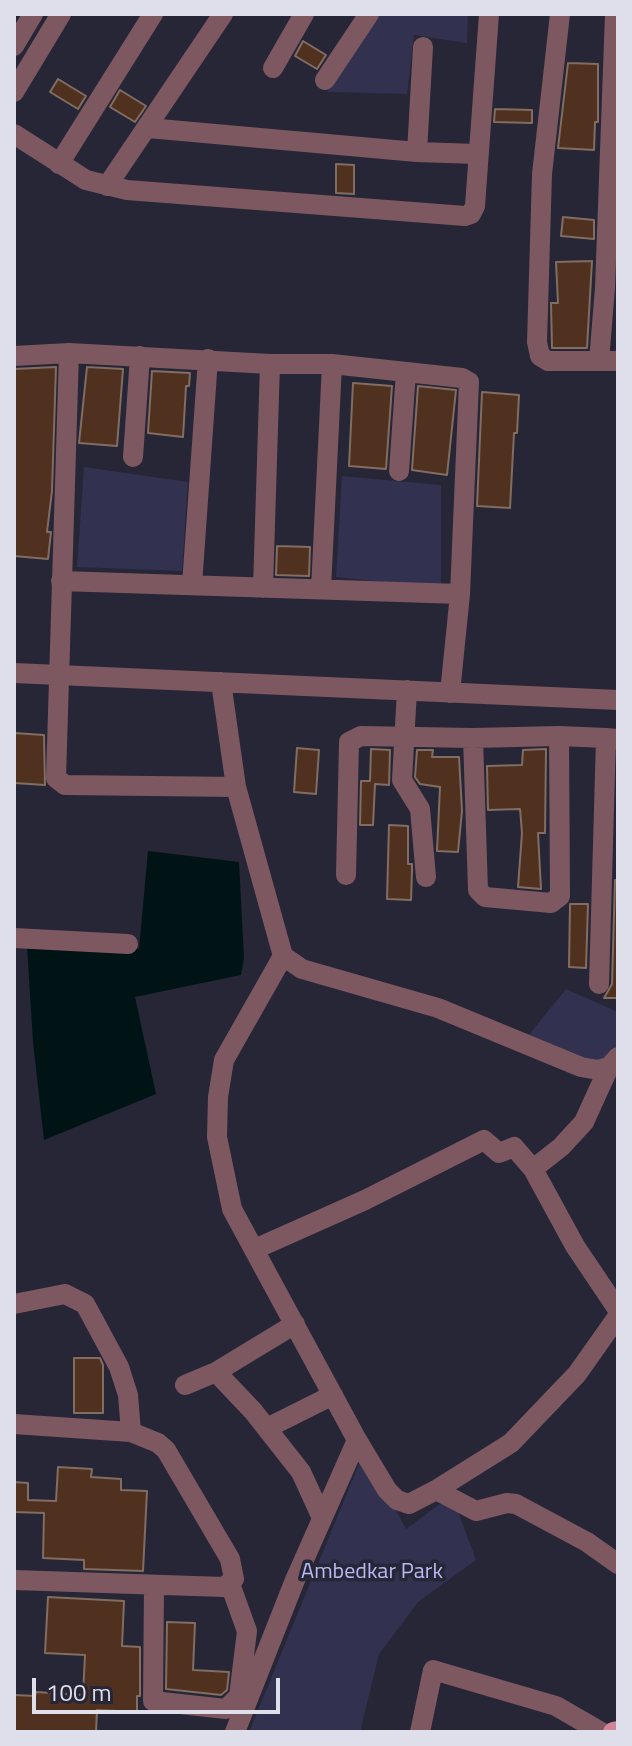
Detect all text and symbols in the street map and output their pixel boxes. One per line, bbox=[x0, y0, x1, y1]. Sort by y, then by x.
park label: Ambedkar Park bbox=[301, 1560, 443, 1586]
scale bar bbox=[36, 1662, 284, 1712]
text: 100 m bbox=[46, 1674, 112, 1710]

